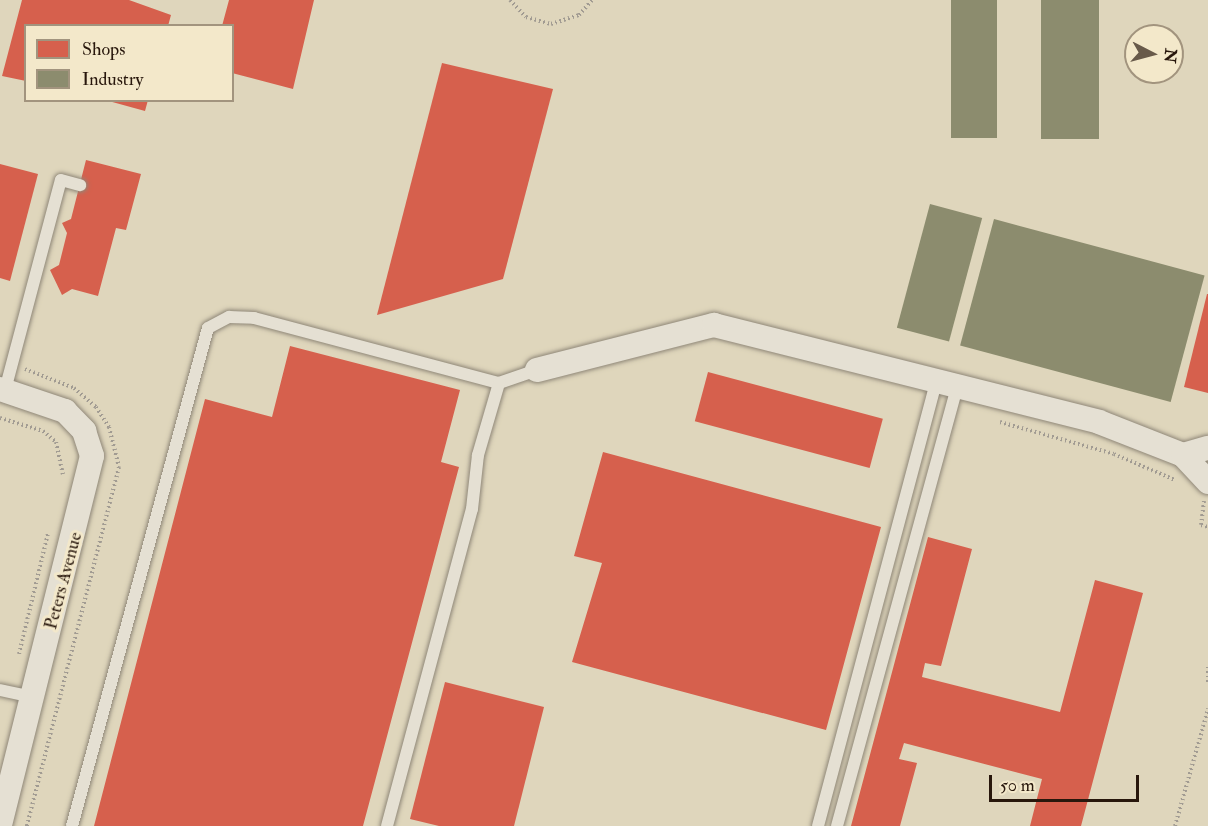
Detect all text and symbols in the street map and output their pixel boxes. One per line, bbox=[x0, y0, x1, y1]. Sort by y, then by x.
legend bbox=[24, 24, 234, 102]
north arrow bbox=[1124, 24, 1184, 84]
text: Shops bbox=[82, 38, 125, 61]
text: N bbox=[1159, 47, 1181, 64]
text: Industry bbox=[82, 68, 143, 91]
street label: Peters Avenue bbox=[41, 530, 87, 632]
scale bar bbox=[992, 763, 1142, 801]
text: 50 m bbox=[1000, 774, 1035, 797]

